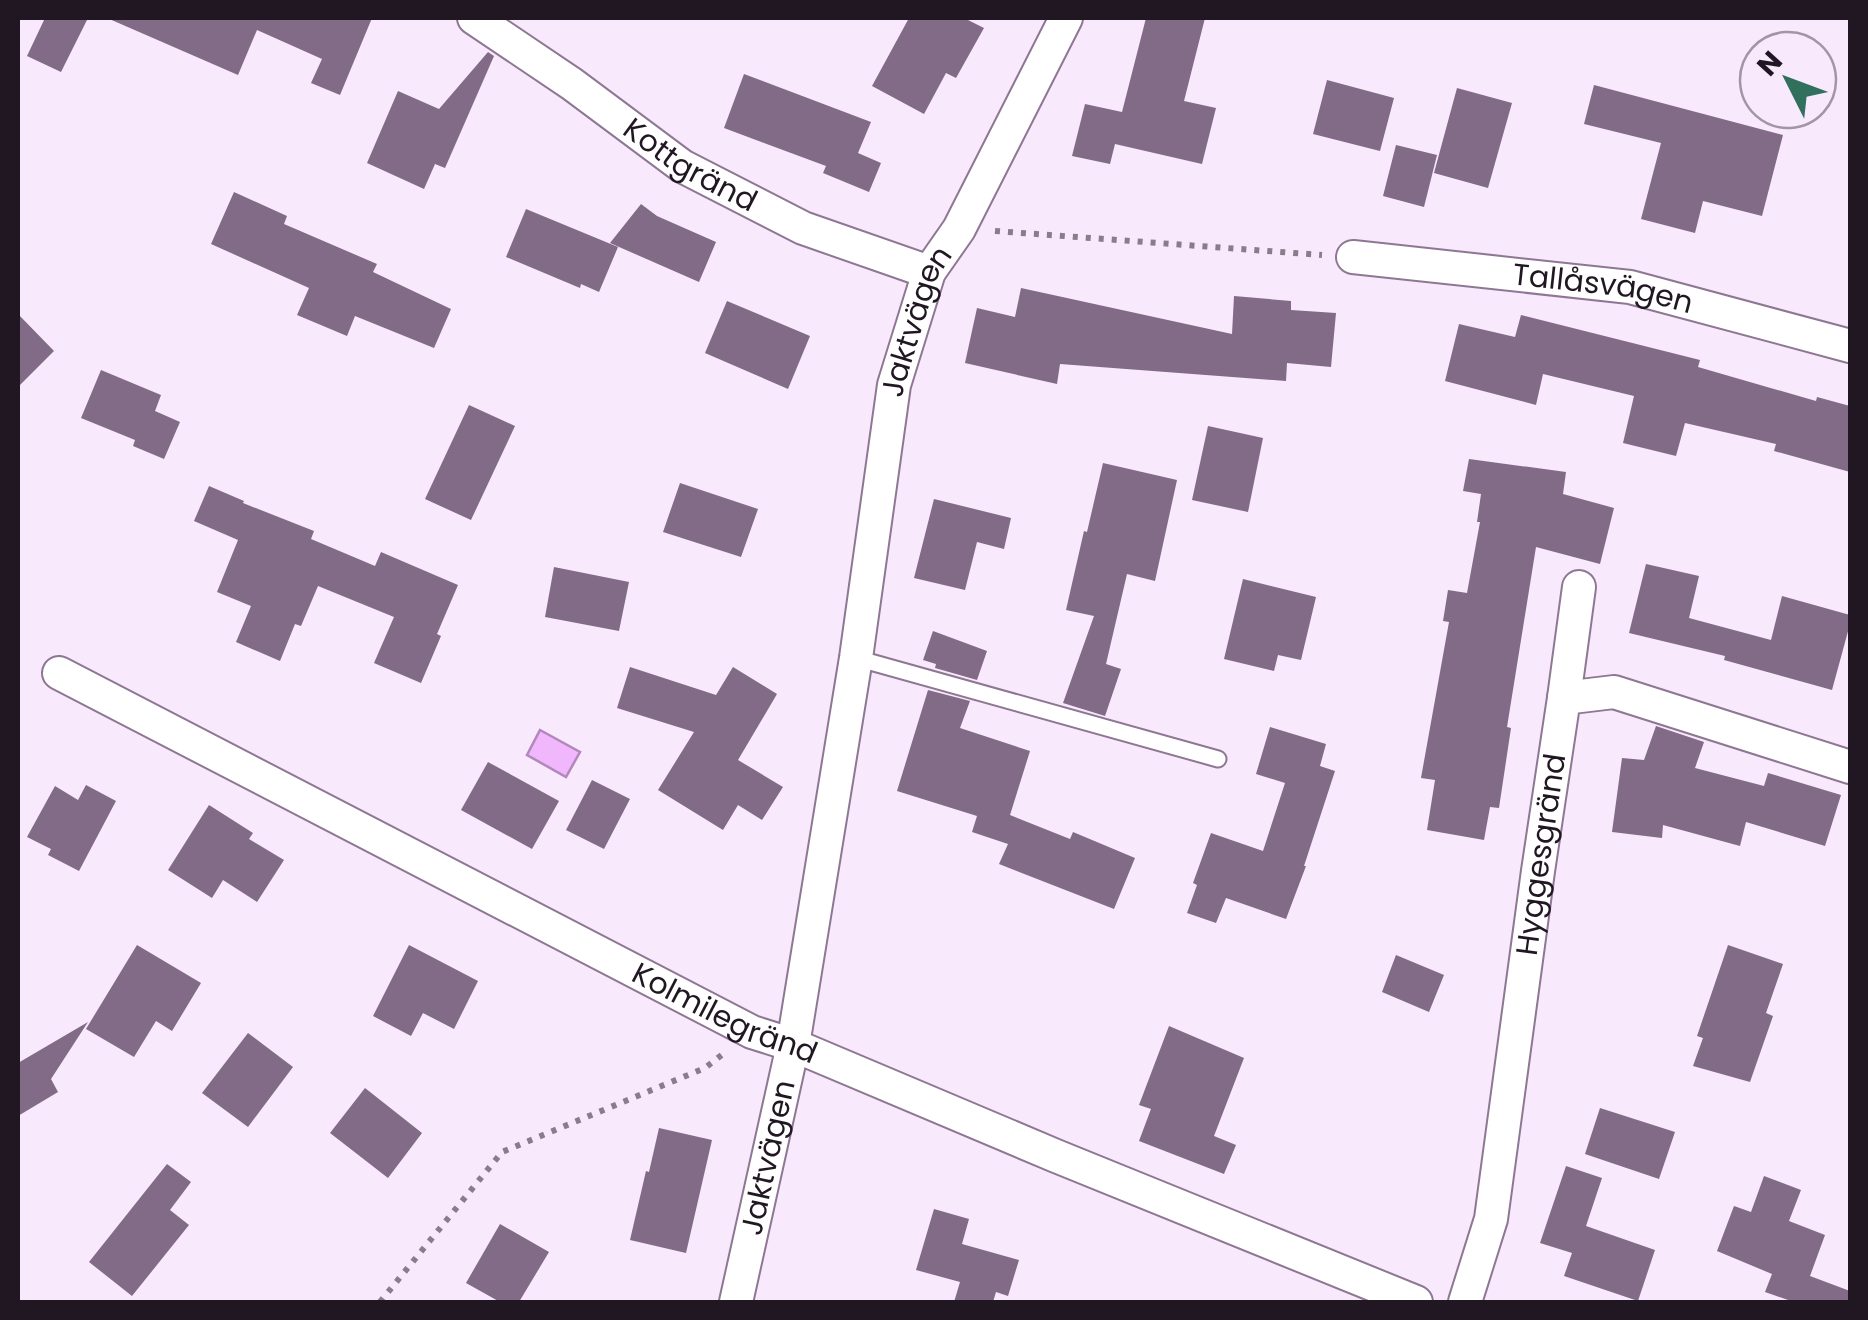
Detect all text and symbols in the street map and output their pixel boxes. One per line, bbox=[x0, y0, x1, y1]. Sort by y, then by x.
north arrow bbox=[1738, 30, 1838, 130]
text: N bbox=[1748, 43, 1791, 84]
street label: Kottgränd bbox=[615, 107, 765, 222]
street label: Jaktvägen bbox=[871, 237, 962, 400]
street label: Tallåsvägen bbox=[1511, 252, 1698, 324]
street label: Hyggesgränd bbox=[1505, 750, 1576, 958]
street label: Kolmilegränd bbox=[625, 952, 824, 1074]
street label: Jaktvägen bbox=[729, 1076, 806, 1239]

